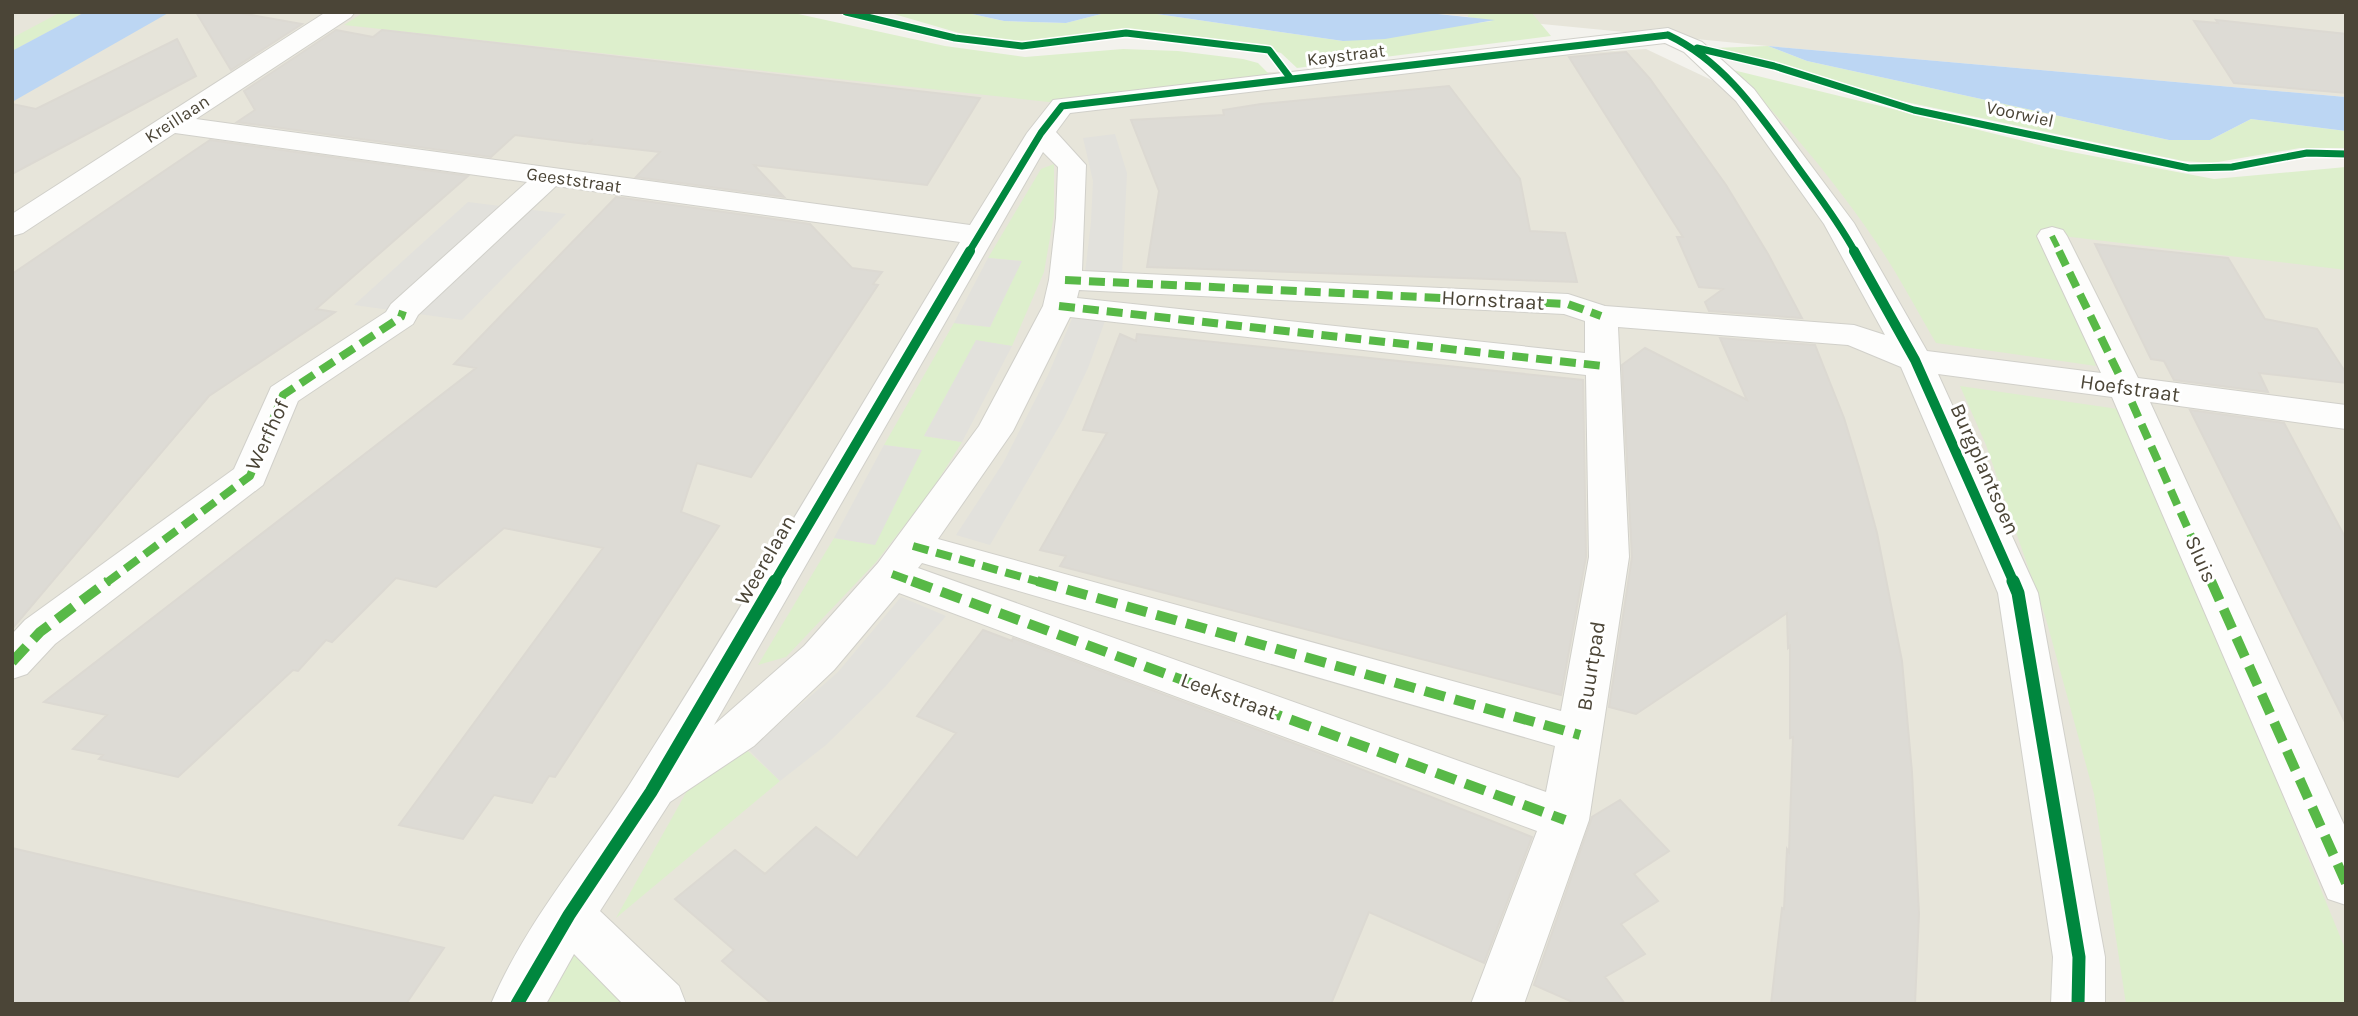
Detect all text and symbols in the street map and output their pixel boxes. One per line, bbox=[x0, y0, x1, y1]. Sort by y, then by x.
street label: Kaystraat bbox=[1306, 39, 1387, 71]
street label: Kreillaan bbox=[140, 90, 214, 148]
street label: Voorwiel bbox=[1984, 96, 2056, 132]
street label: Geeststraat bbox=[525, 162, 623, 198]
street label: Hornstraat bbox=[1441, 285, 1545, 315]
street label: Hoefstraat bbox=[2079, 369, 2182, 407]
street label: Werfhof bbox=[240, 395, 294, 474]
street label: Burgplantsoen bbox=[1945, 400, 2025, 538]
street label: Weerelaan bbox=[730, 511, 800, 609]
street label: Sluis bbox=[2180, 532, 2222, 586]
street label: Buurtpad bbox=[1572, 620, 1610, 712]
street label: Leekstraat bbox=[1178, 667, 1281, 725]

